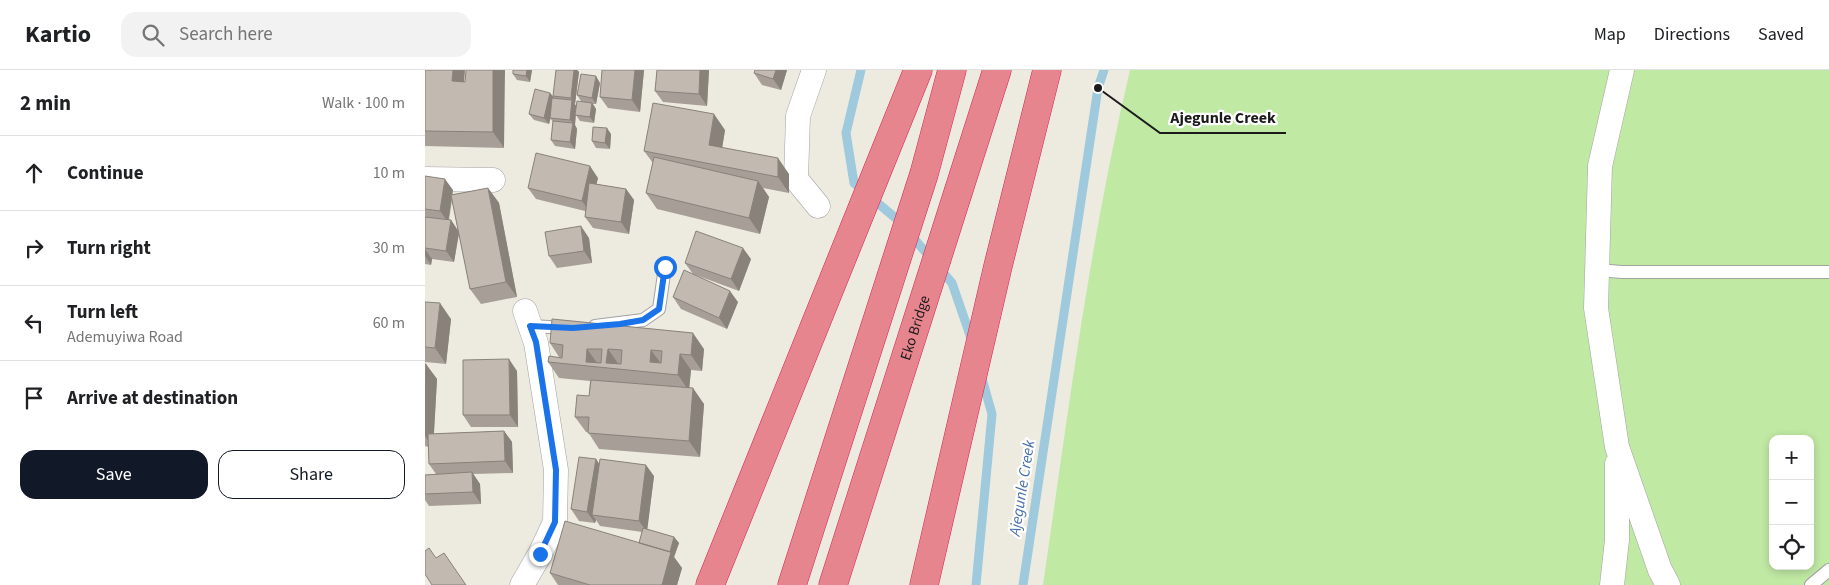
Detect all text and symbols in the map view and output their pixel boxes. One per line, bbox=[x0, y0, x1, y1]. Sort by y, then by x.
search box bbox=[121, 12, 471, 57]
text: Kartio bbox=[25, 17, 91, 52]
icon: search bbox=[139, 21, 167, 49]
text: Search here bbox=[179, 21, 273, 48]
text: Map bbox=[1594, 22, 1626, 47]
text: Directions bbox=[1654, 22, 1730, 47]
text: Saved bbox=[1758, 22, 1804, 47]
text: 2 min bbox=[20, 88, 71, 118]
text: Walk · 100 m bbox=[322, 92, 405, 114]
callout: Ajegunle Creek bbox=[1160, 102, 1286, 133]
text: Ajegunle Creek bbox=[1169, 107, 1276, 129]
icon: ahead bbox=[20, 159, 48, 187]
text: Continue bbox=[67, 160, 144, 187]
text: 10 m bbox=[373, 162, 405, 184]
icon: right bbox=[20, 234, 48, 262]
text: Turn right bbox=[67, 235, 151, 262]
text: 30 m bbox=[373, 237, 405, 259]
route start bbox=[654, 256, 677, 279]
street label: Eko Bridge bbox=[895, 293, 935, 363]
text: Turn left bbox=[67, 299, 138, 326]
icon: left bbox=[20, 309, 48, 337]
text: 60 m bbox=[373, 312, 405, 334]
text: Ademuyiwa Road bbox=[67, 326, 183, 348]
icon: arrive bbox=[20, 384, 48, 412]
text: Arrive at destination bbox=[67, 385, 238, 412]
map controls bbox=[1769, 435, 1814, 570]
button: + bbox=[1769, 435, 1814, 480]
water label: Ajegunle Creek bbox=[1003, 438, 1040, 538]
button: Save bbox=[20, 450, 208, 499]
button: Share bbox=[218, 450, 405, 499]
button: − bbox=[1769, 480, 1814, 525]
button: locate bbox=[1769, 525, 1814, 570]
route end bbox=[529, 543, 552, 566]

